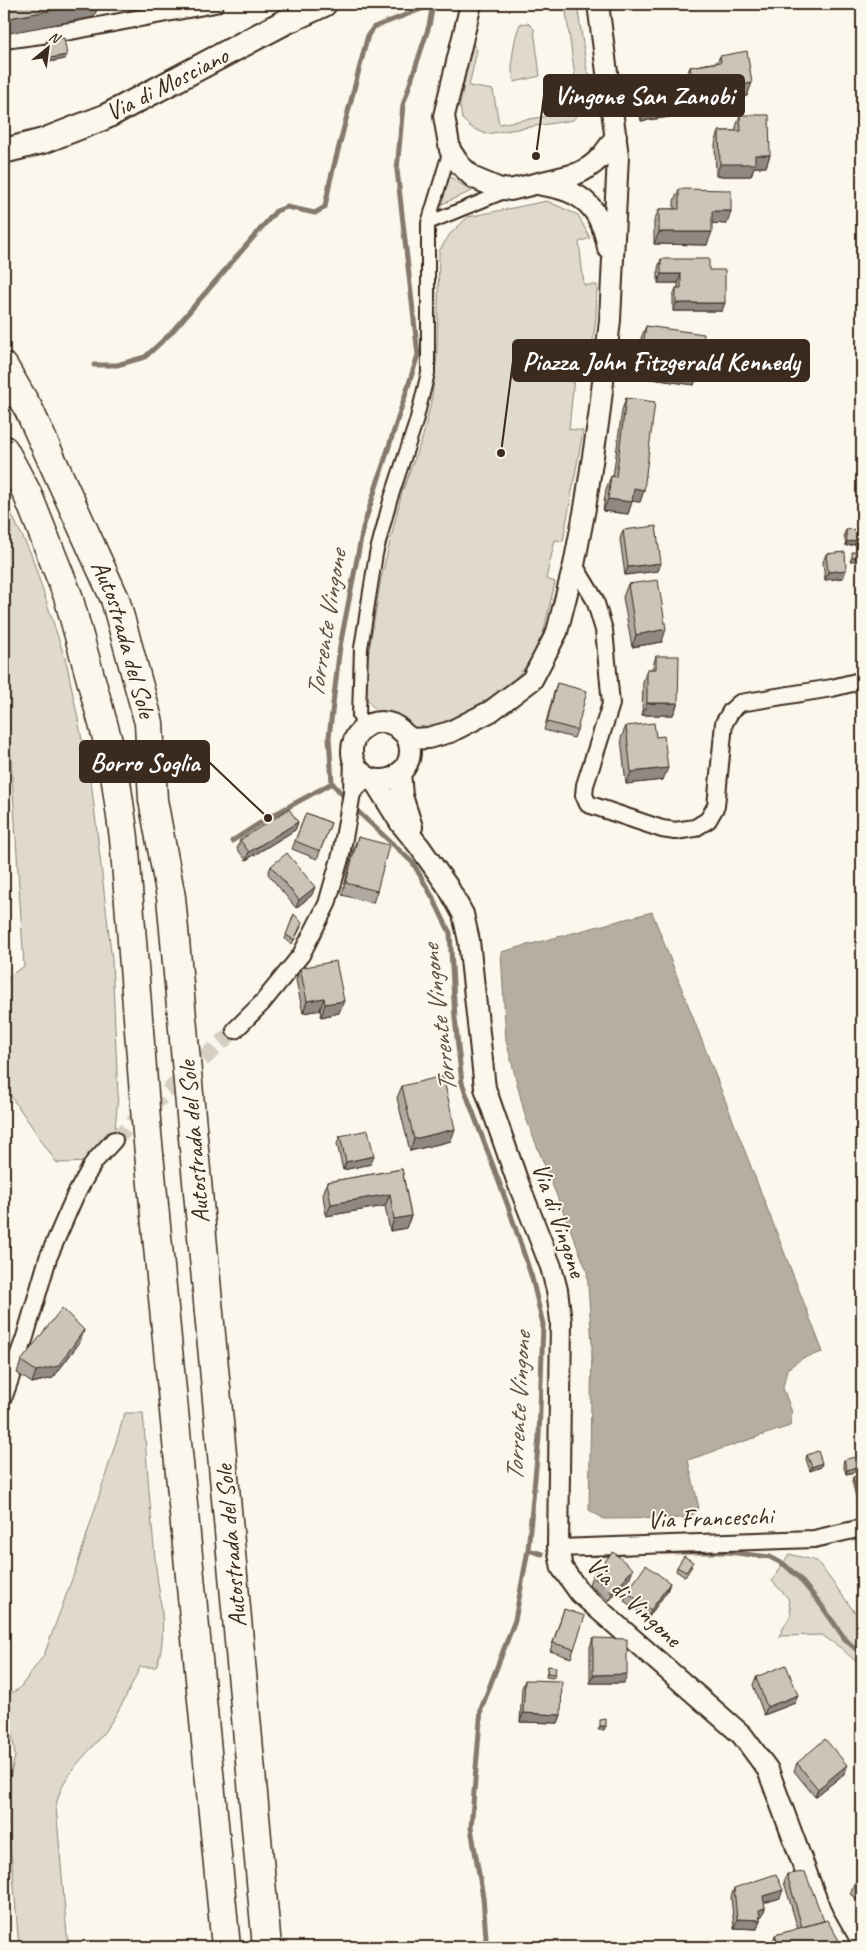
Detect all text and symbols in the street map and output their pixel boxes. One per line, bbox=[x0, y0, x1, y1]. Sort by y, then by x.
north arrow bbox=[22, 22, 72, 72]
text: N bbox=[46, 28, 64, 48]
street label: Via di Mosciano bbox=[100, 39, 235, 128]
callout: Vingone San Zanobi bbox=[544, 75, 744, 116]
text: Vingone San Zanobi bbox=[554, 79, 738, 112]
callout: Piazza John Fitzgerald Kennedy bbox=[513, 340, 809, 381]
text: Piazza John Fitzgerald Kennedy bbox=[522, 345, 802, 378]
water label: Torrente Vingone bbox=[298, 544, 354, 700]
street label: Autostrada del Sole bbox=[83, 555, 163, 723]
callout: Borro Soglia bbox=[80, 741, 209, 782]
text: Borro Soglia bbox=[90, 746, 202, 779]
water label: Torrente Vingone bbox=[413, 940, 464, 1095]
street label: Autostrada del Sole bbox=[171, 1058, 217, 1225]
street label: Via di Vingone bbox=[525, 1159, 594, 1283]
water label: Torrente Vingone bbox=[498, 1328, 539, 1482]
street label: Autostrada del Sole bbox=[208, 1462, 254, 1629]
street label: Via Franceschi bbox=[647, 1500, 777, 1536]
street label: Via di Vingone bbox=[580, 1550, 690, 1655]

